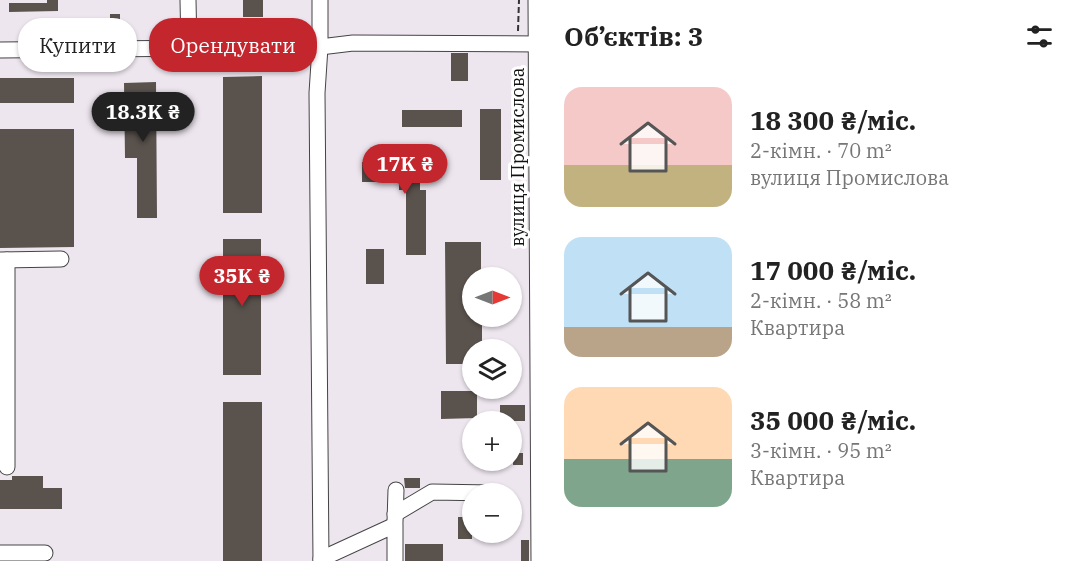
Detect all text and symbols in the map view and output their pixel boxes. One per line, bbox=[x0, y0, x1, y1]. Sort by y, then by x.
chip: Купити bbox=[18, 18, 137, 72]
chip: Орендувати bbox=[149, 18, 317, 72]
text: Об’єктів: 3 bbox=[564, 19, 703, 53]
icon: filters bbox=[1023, 20, 1056, 53]
street label: вулиця Промислова bbox=[506, 67, 529, 247]
pin: 18.3K ₴ bbox=[88, 92, 198, 143]
text: 18.3K ₴ bbox=[106, 98, 180, 125]
text: 18 300 ₴/міс. bbox=[750, 103, 916, 137]
icon: home bbox=[612, 111, 684, 183]
text: 2-кімн. · 70 m² bbox=[750, 137, 892, 164]
pin: 17K ₴ bbox=[363, 144, 447, 195]
text: 17K ₴ bbox=[376, 150, 434, 177]
text: вулиця Промислова bbox=[750, 164, 949, 191]
text: 17 000 ₴/міс. bbox=[750, 253, 916, 287]
pin: 35K ₴ bbox=[200, 256, 284, 307]
icon: home bbox=[612, 261, 684, 333]
text: 35K ₴ bbox=[213, 262, 271, 289]
north arrow bbox=[462, 267, 522, 327]
map controls bbox=[462, 267, 522, 543]
text: 2-кімн. · 58 m² bbox=[750, 287, 892, 314]
text: Квартира bbox=[750, 314, 845, 341]
button: layers bbox=[462, 339, 522, 399]
text: 35 000 ₴/міс. bbox=[750, 403, 916, 437]
button: + bbox=[462, 411, 522, 471]
icon: home bbox=[612, 411, 684, 483]
text: 3-кімн. · 95 m² bbox=[750, 437, 892, 464]
text: Квартира bbox=[750, 464, 845, 491]
button: − bbox=[462, 483, 522, 543]

